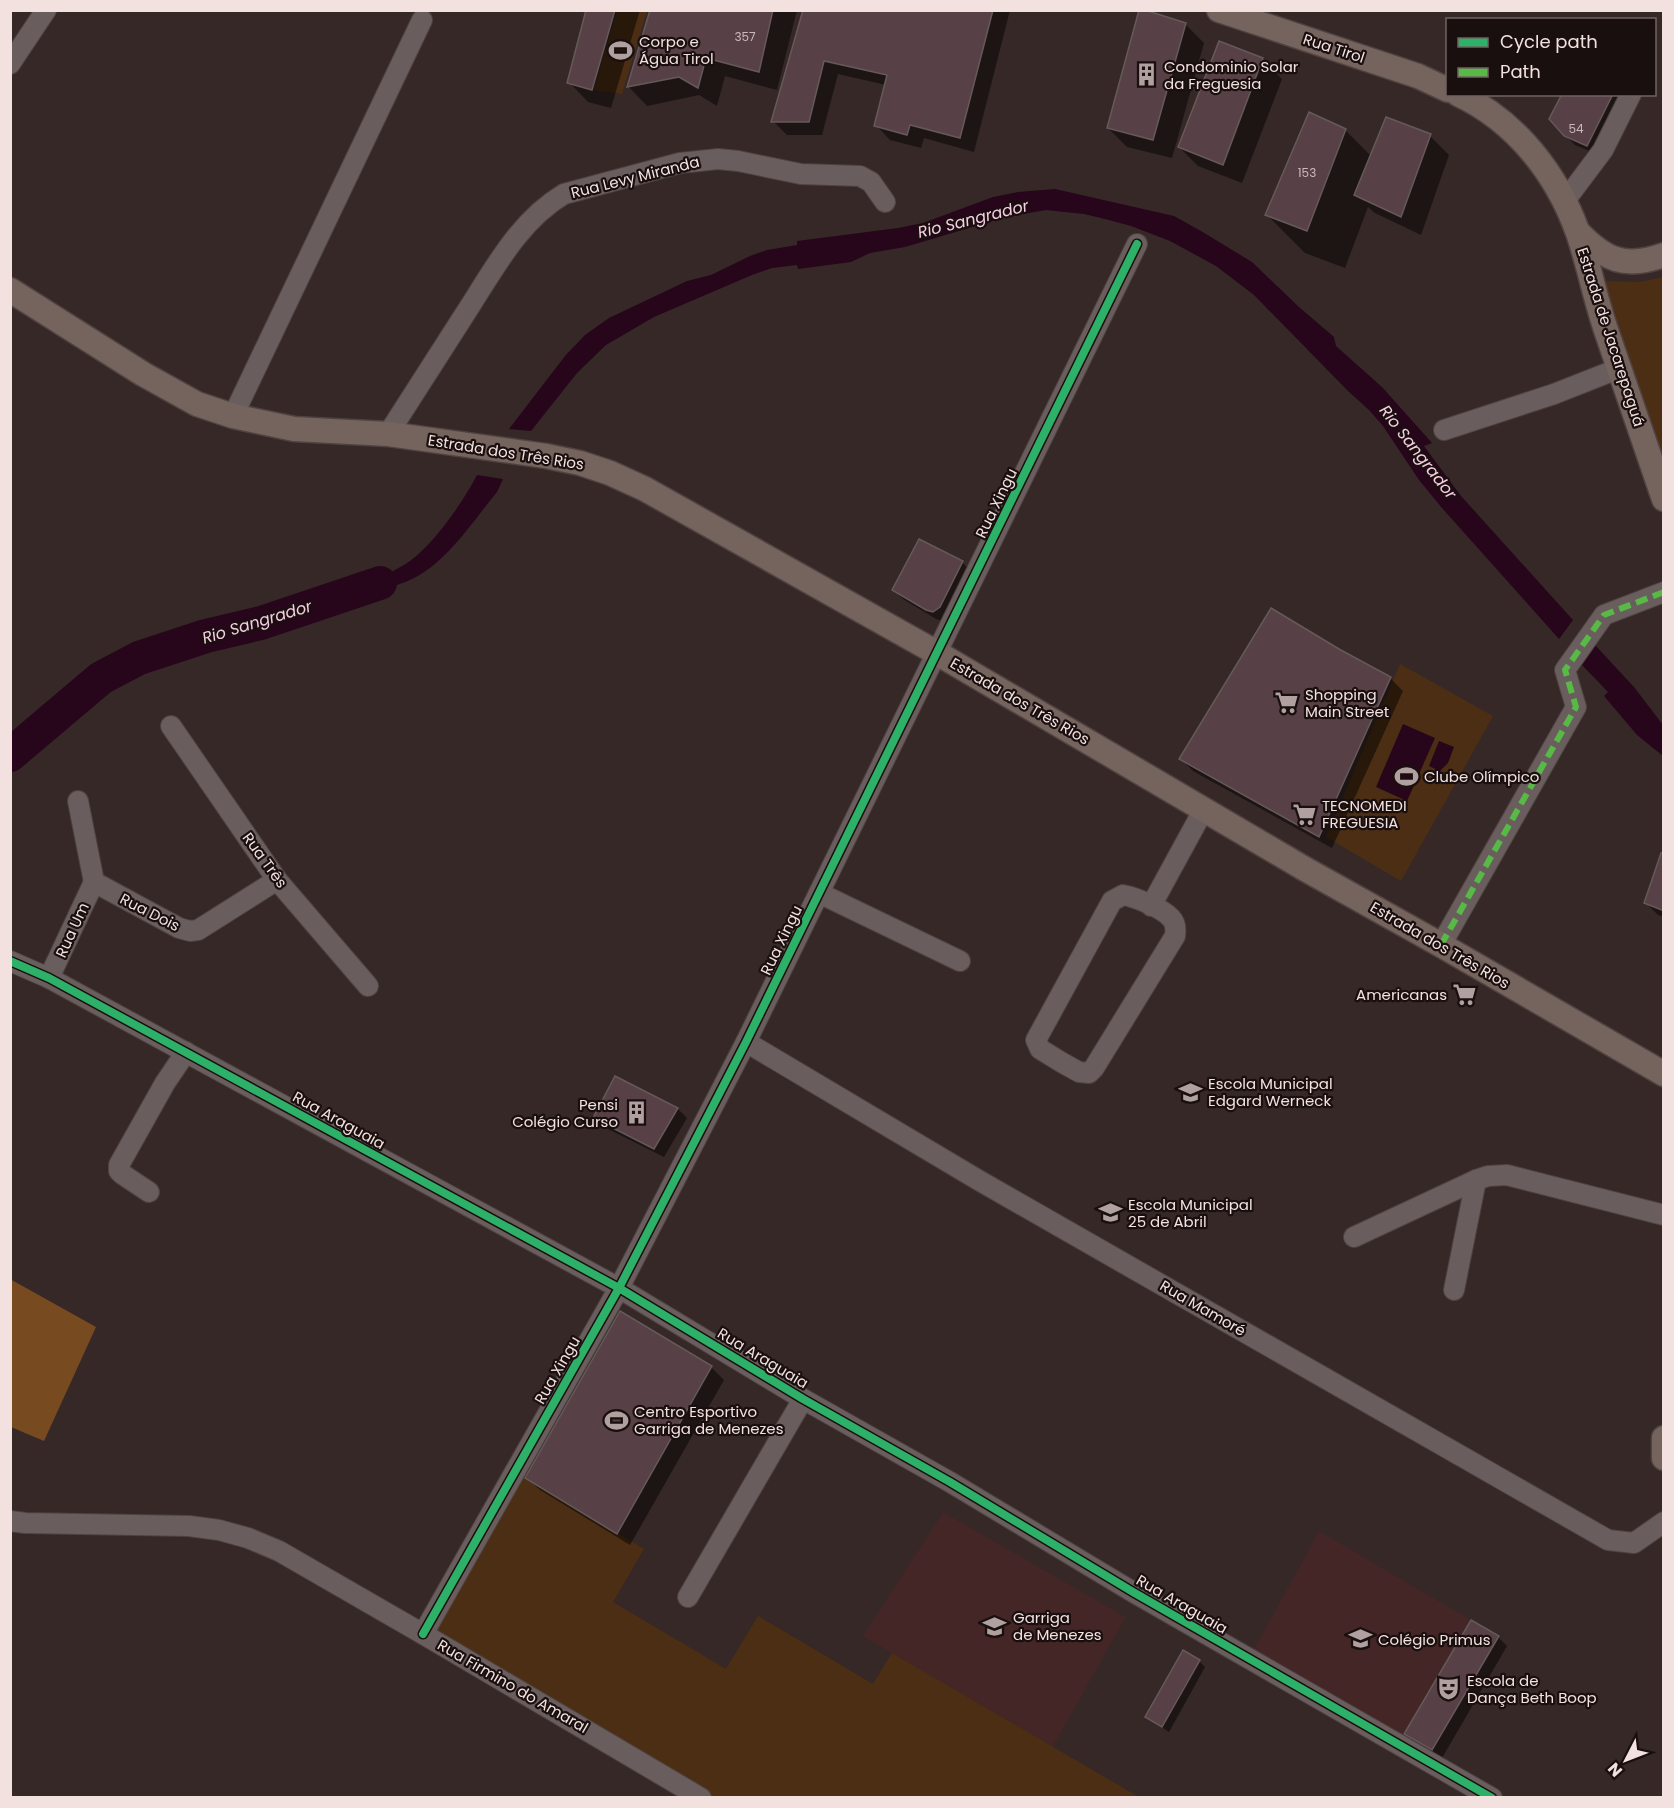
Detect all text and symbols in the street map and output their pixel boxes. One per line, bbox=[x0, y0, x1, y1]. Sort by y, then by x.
legend bbox=[1446, 18, 1656, 96]
house number: 357 bbox=[734, 28, 756, 45]
street label: Rua Tirol bbox=[1301, 28, 1367, 68]
text: Cycle path bbox=[1500, 29, 1598, 54]
place label: Corpo e Água Tirol bbox=[639, 31, 714, 69]
sports icon: Corpo e Água Tirol bbox=[608, 37, 634, 63]
place label: Condominio Solar da Freguesia bbox=[1164, 56, 1299, 94]
text: Path bbox=[1500, 59, 1541, 84]
building icon: Condominio Solar da Freguesia bbox=[1133, 62, 1159, 88]
house number: 54 bbox=[1568, 120, 1584, 137]
street label: Rua Levy Miranda bbox=[569, 151, 701, 203]
house number: 153 bbox=[1298, 164, 1316, 181]
water label: Rio Sangrador bbox=[915, 194, 1032, 244]
street label: Estrada de Jacarepaguá bbox=[1572, 245, 1650, 429]
water label: Rio Sangrador bbox=[1374, 400, 1463, 505]
street label: Estrada dos Três Rios bbox=[426, 429, 586, 475]
street label: Rua Xingu bbox=[970, 465, 1022, 541]
water label: Rio Sangrador bbox=[199, 594, 316, 650]
street label: Estrada dos Três Rios bbox=[946, 652, 1094, 750]
place label: Shopping Main Street bbox=[1305, 684, 1389, 722]
supermarket icon: Shopping Main Street bbox=[1274, 690, 1300, 716]
sports icon: Clube Olímpico bbox=[1393, 763, 1419, 789]
place label: Clube Olímpico bbox=[1424, 766, 1539, 787]
place label: TECNOMEDI FREGUESIA bbox=[1322, 795, 1407, 833]
supermarket icon: TECNOMEDI FREGUESIA bbox=[1291, 801, 1317, 827]
street label: Rua Três bbox=[238, 828, 292, 892]
street label: Rua Dois bbox=[116, 888, 184, 936]
street label: Estrada dos Três Rios bbox=[1366, 896, 1514, 994]
street label: Rua Um bbox=[50, 899, 94, 961]
street label: Rua Xingu bbox=[755, 902, 807, 978]
supermarket icon: Americanas bbox=[1452, 981, 1478, 1007]
place label: Americanas bbox=[1356, 984, 1447, 1005]
place label: Escola Municipal Edgard Werneck bbox=[1208, 1073, 1333, 1111]
school or university icon: Escola Municipal Edgard Werneck bbox=[1177, 1079, 1203, 1105]
street label: Rua Araguaia bbox=[289, 1086, 389, 1154]
place label: Pensi Colégio Curso bbox=[512, 1094, 618, 1132]
building icon: Pensi Colégio Curso bbox=[623, 1100, 649, 1126]
place label: Escola Municipal 25 de Abril bbox=[1128, 1194, 1253, 1232]
school or university icon: Escola Municipal 25 de Abril bbox=[1097, 1200, 1123, 1226]
street label: Rua Mamoré bbox=[1156, 1275, 1250, 1341]
street label: Rua Araguaia bbox=[714, 1323, 812, 1393]
street label: Rua Xingu bbox=[529, 1332, 585, 1408]
place label: Centro Esportivo Garriga de Menezes bbox=[634, 1401, 784, 1439]
sports icon: Centro Esportivo Garriga de Menezes bbox=[603, 1407, 629, 1433]
street label: Rua Araguaia bbox=[1132, 1569, 1232, 1639]
place label: Garriga de Menezes bbox=[1013, 1607, 1102, 1645]
school or university icon: Garriga de Menezes bbox=[982, 1613, 1008, 1639]
school or university icon: Colégio Primus bbox=[1347, 1626, 1373, 1652]
place label: Colégio Primus bbox=[1378, 1629, 1491, 1650]
street label: Rua Firmino do Amaral bbox=[434, 1634, 592, 1738]
place label: Escola de Dança Beth Boop bbox=[1467, 1670, 1597, 1708]
theatre icon: Escola de Dança Beth Boop bbox=[1436, 1676, 1462, 1702]
north arrow bbox=[1596, 1730, 1656, 1790]
text: N bbox=[1603, 1758, 1628, 1782]

